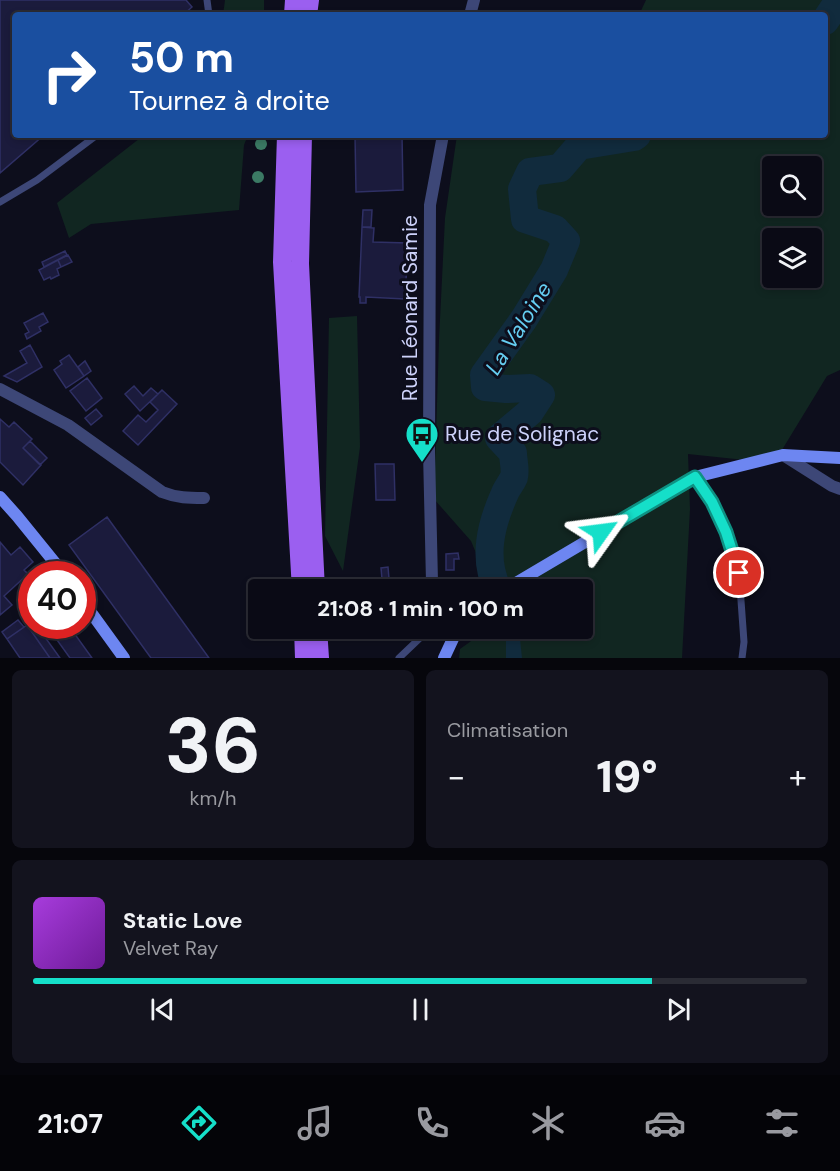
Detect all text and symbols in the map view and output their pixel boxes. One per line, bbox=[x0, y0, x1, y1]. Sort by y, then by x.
text: 50 m bbox=[129, 30, 234, 85]
icon: right bbox=[30, 36, 108, 114]
text: Tournez à droite bbox=[129, 83, 330, 118]
map controls bbox=[762, 156, 822, 288]
button: search bbox=[762, 156, 822, 216]
street label: Rue Léonard Samie bbox=[396, 215, 424, 401]
button: layers bbox=[762, 228, 822, 288]
water label: La Valoine bbox=[478, 276, 558, 380]
bus stop icon: Rue de Solignac bbox=[404, 416, 440, 463]
place label: Rue de Solignac bbox=[445, 420, 599, 448]
position arrow bbox=[569, 500, 633, 564]
pin bbox=[713, 547, 764, 598]
icon: arrive bbox=[722, 556, 755, 589]
speed limit sign: 40 bbox=[18, 561, 96, 639]
text: 21:08 · 1 min · 100 m bbox=[317, 594, 524, 623]
text: 36 bbox=[165, 695, 261, 796]
text: Climatisation bbox=[447, 717, 568, 743]
text: 19° bbox=[596, 747, 658, 806]
text: − bbox=[447, 755, 465, 798]
text: + bbox=[789, 755, 807, 798]
text: km/h bbox=[189, 785, 237, 811]
text: Static Love bbox=[123, 906, 243, 935]
text: Velvet Ray bbox=[123, 935, 218, 961]
icon: previous bbox=[146, 993, 179, 1026]
icon: pause bbox=[404, 993, 437, 1026]
icon: next bbox=[662, 993, 695, 1026]
icon: directions bbox=[178, 1102, 220, 1144]
icon: music bbox=[294, 1102, 336, 1144]
icon: phone bbox=[411, 1102, 453, 1144]
icon: climate bbox=[527, 1102, 569, 1144]
icon: car bbox=[644, 1102, 686, 1144]
icon: filters bbox=[761, 1102, 803, 1144]
text: 21:07 bbox=[37, 1106, 103, 1141]

